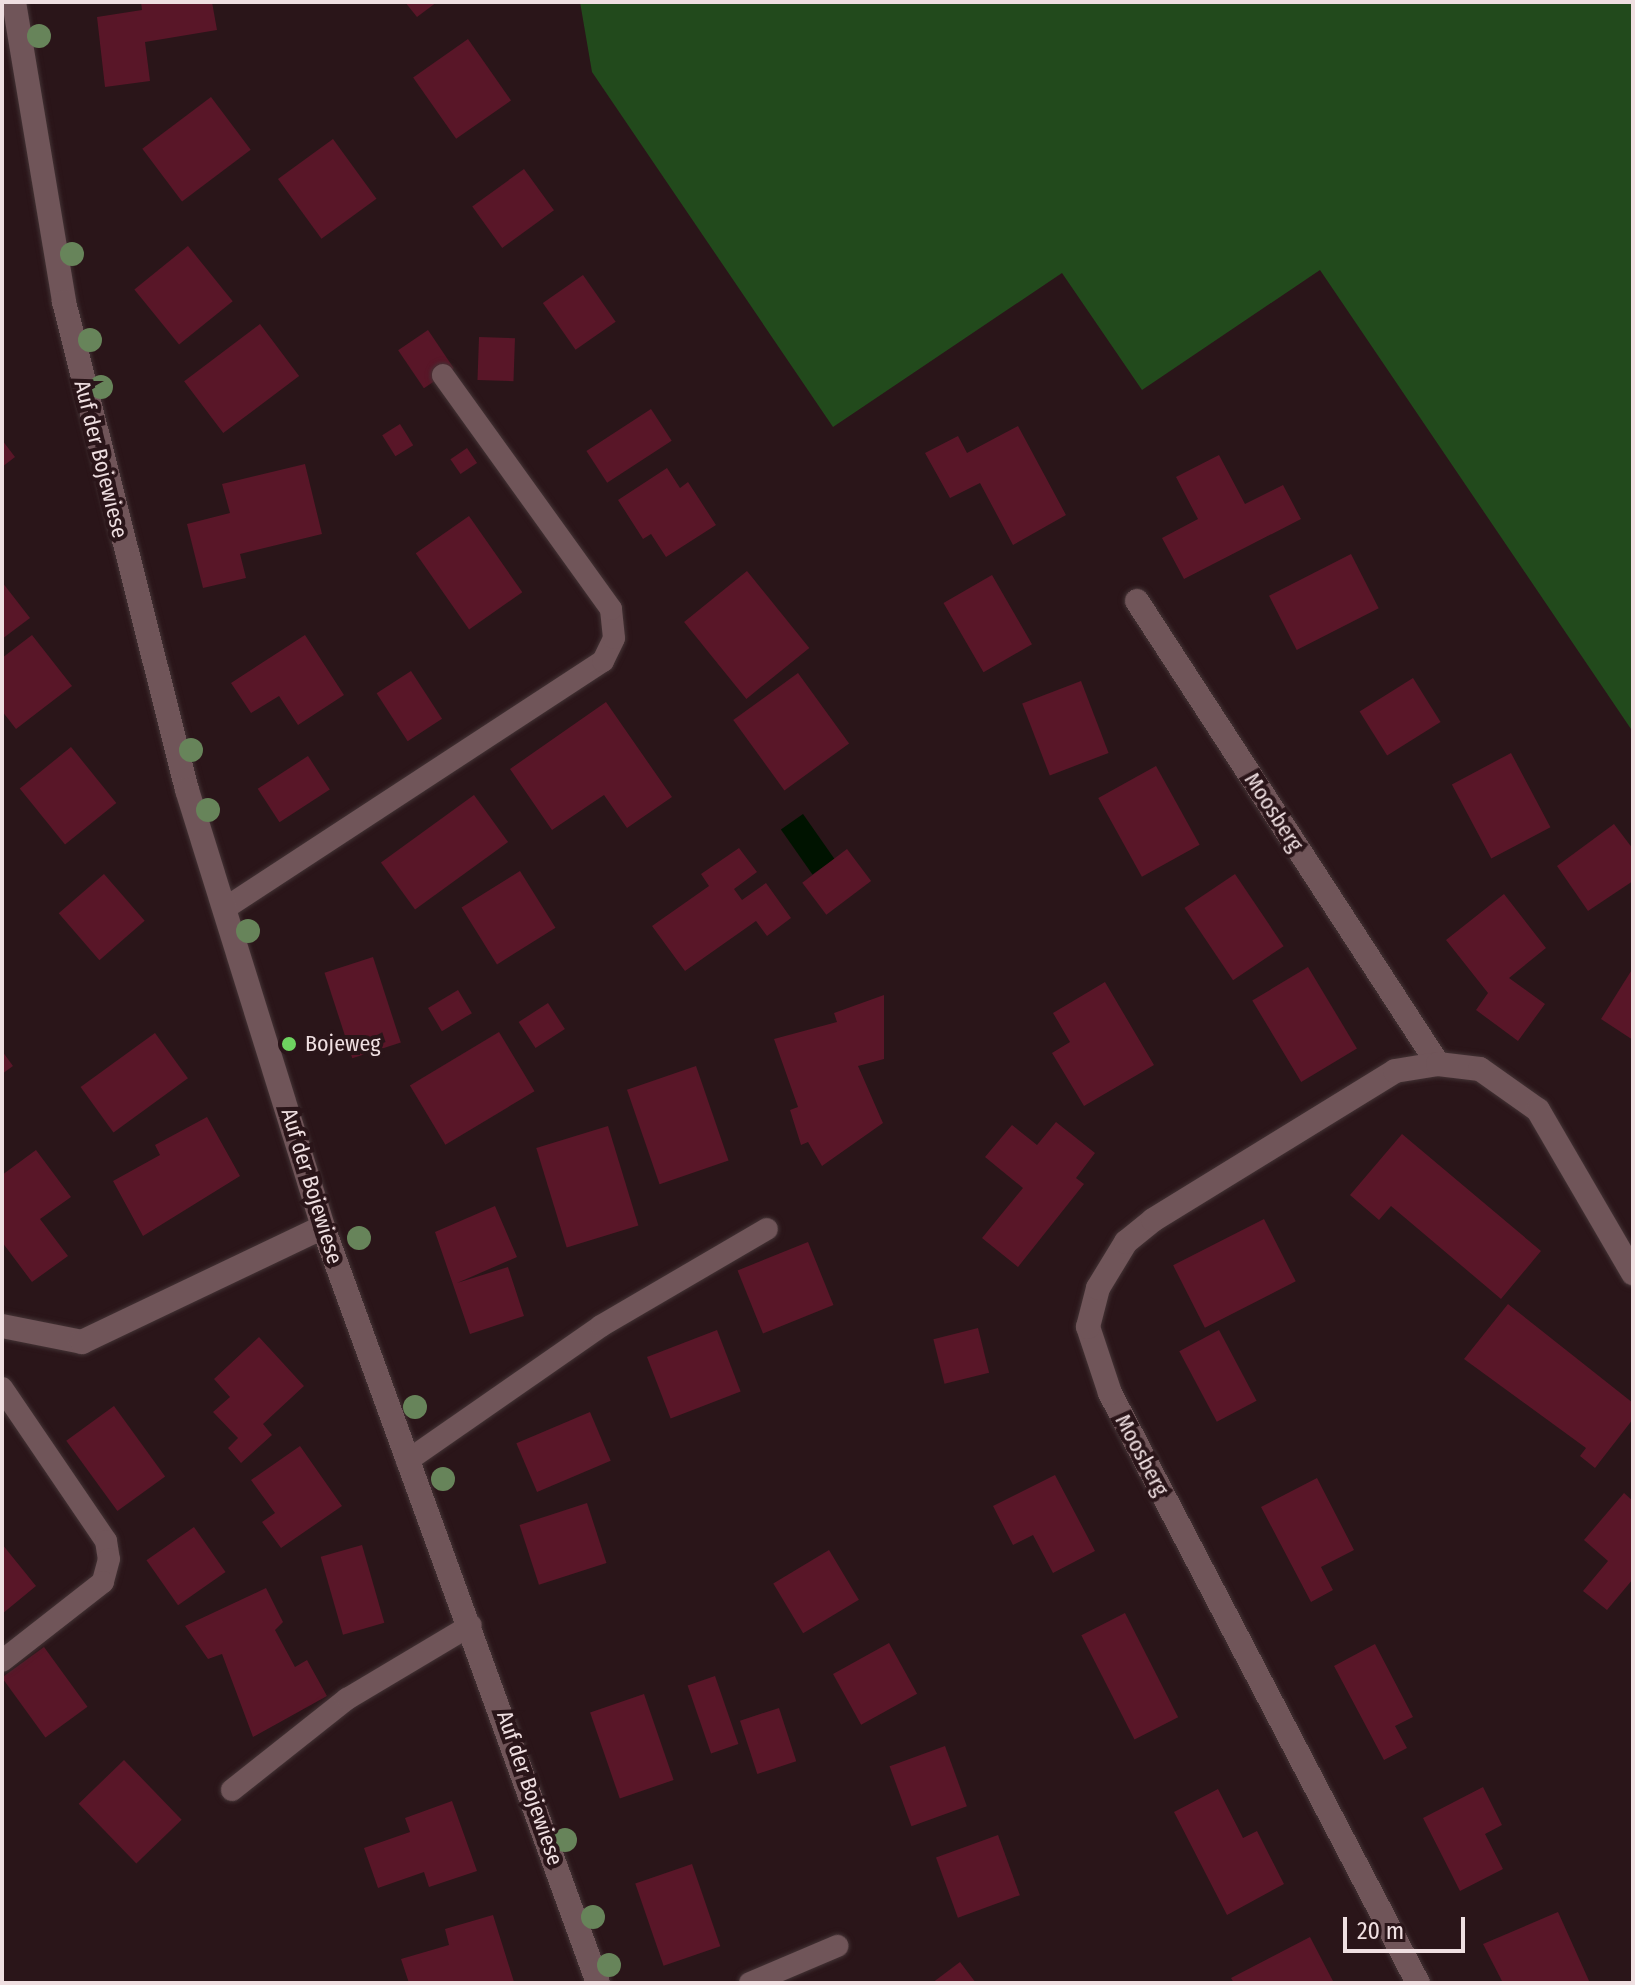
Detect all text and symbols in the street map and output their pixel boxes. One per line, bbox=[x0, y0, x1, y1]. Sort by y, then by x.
street label: Auf der Bojewiese bbox=[69, 377, 133, 541]
street label: Moosberg bbox=[1239, 768, 1309, 856]
place label: Bojeweg bbox=[305, 1031, 381, 1057]
marker: Bojeweg bbox=[280, 1035, 298, 1053]
street label: Auf der Bojewiese bbox=[276, 1105, 348, 1267]
street label: Moosberg bbox=[1110, 1410, 1174, 1500]
street label: Auf der Bojewiese bbox=[491, 1707, 569, 1869]
scale bar bbox=[1347, 1901, 1469, 1951]
text: 20 m bbox=[1357, 1917, 1404, 1945]

